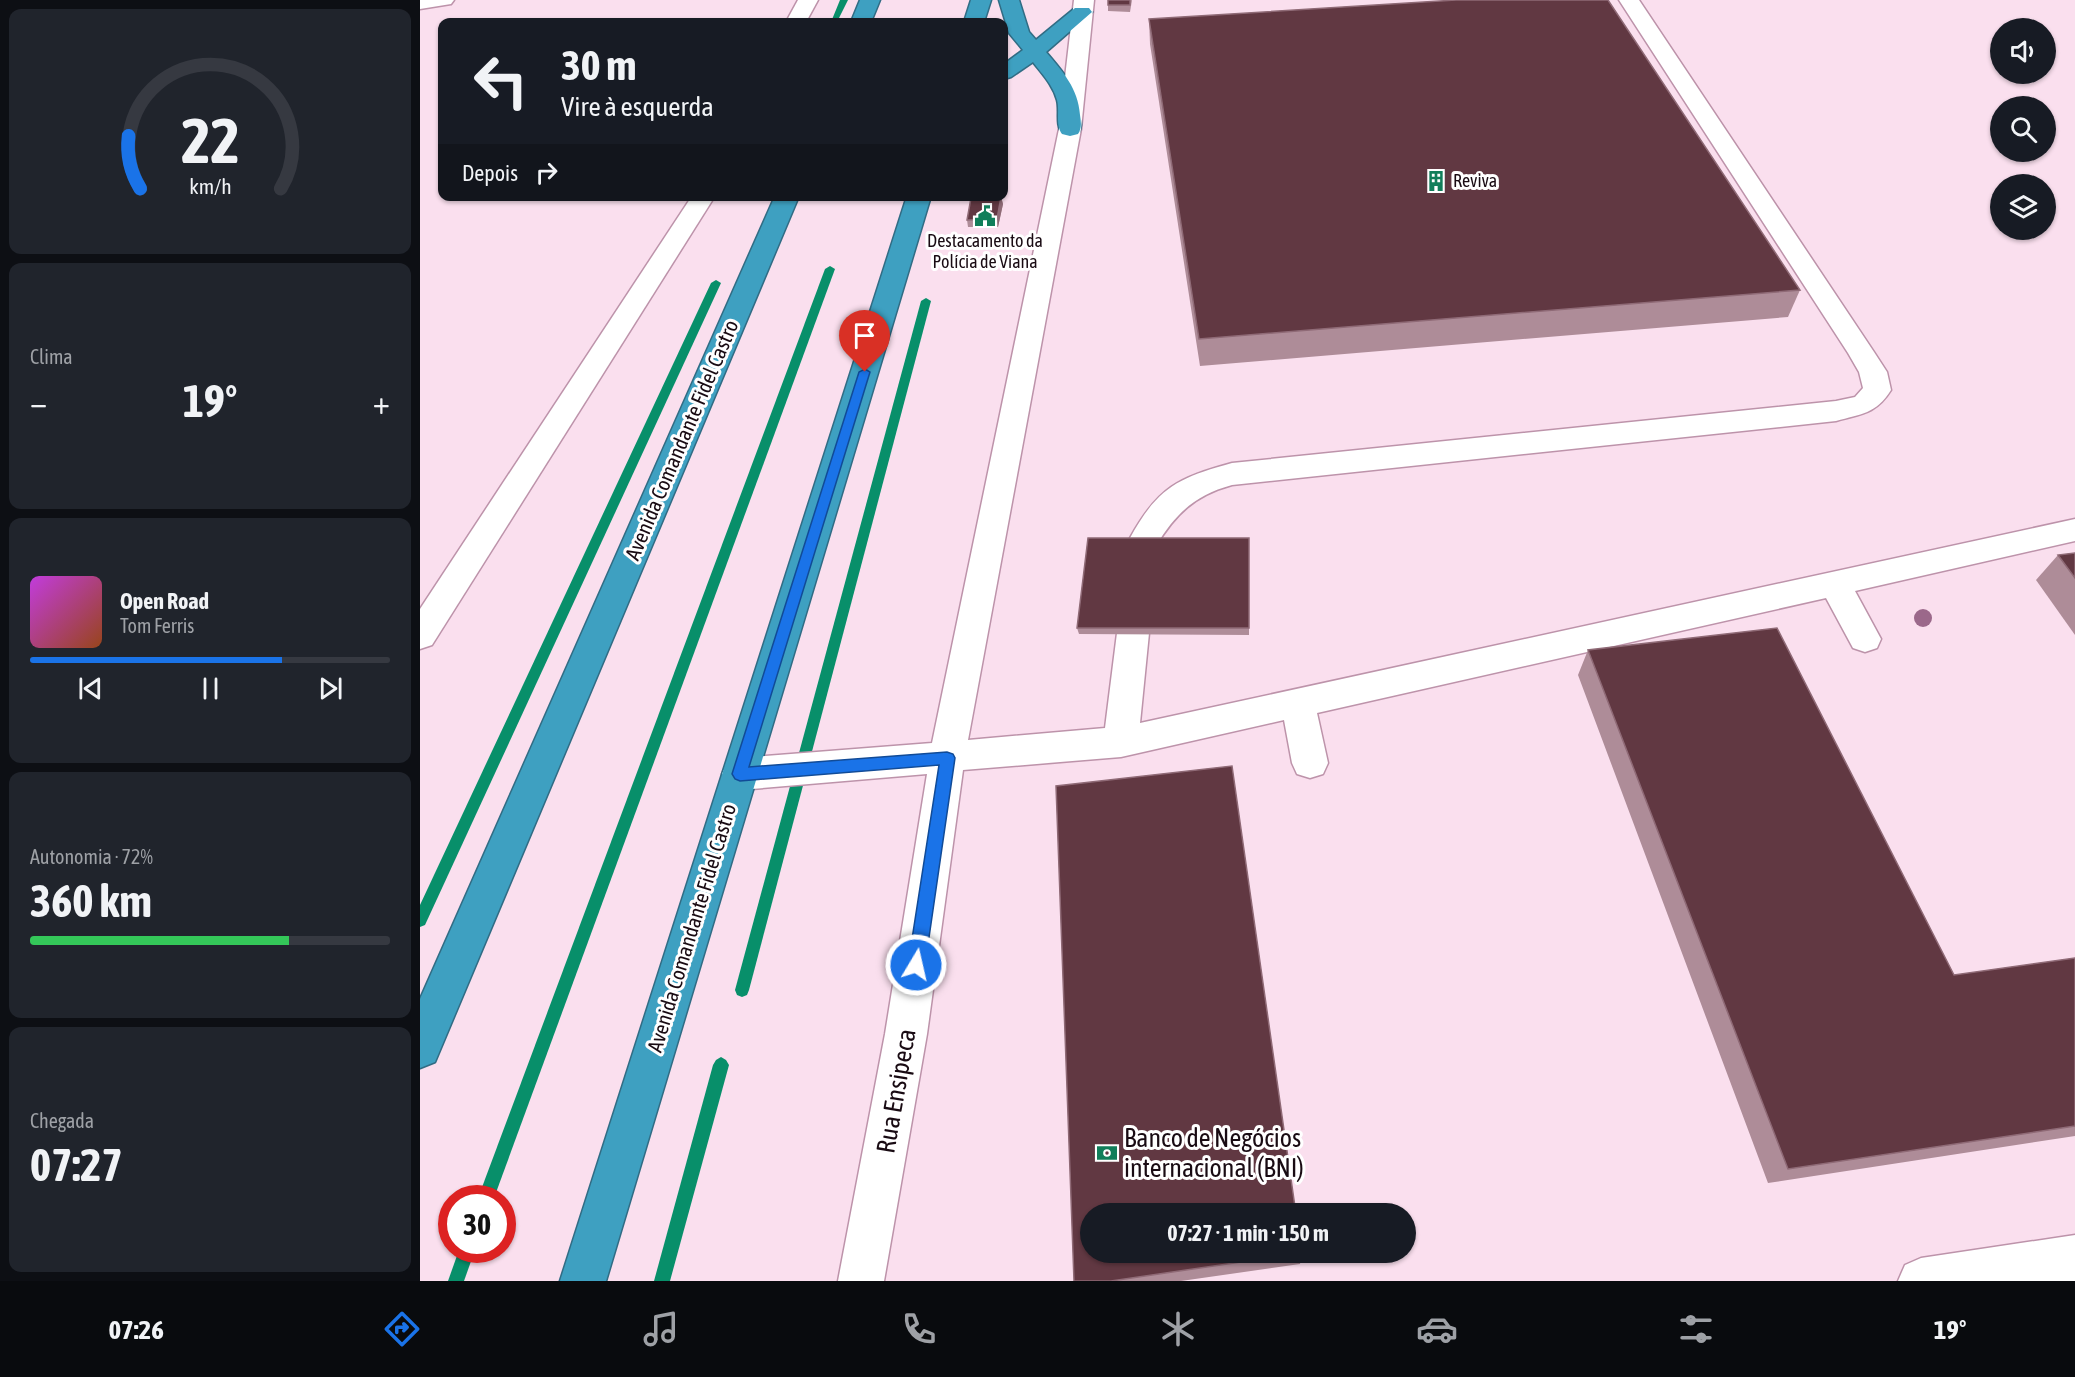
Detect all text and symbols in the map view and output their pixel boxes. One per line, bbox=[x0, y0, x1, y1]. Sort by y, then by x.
map controls bbox=[1990, 18, 2056, 240]
button: sound bbox=[1990, 18, 2056, 84]
text: 30 m bbox=[561, 41, 636, 89]
icon: left bbox=[462, 42, 540, 120]
text: Vire à esquerda bbox=[561, 91, 714, 122]
button: search bbox=[1990, 96, 2056, 162]
text: 22 bbox=[181, 105, 239, 176]
icon: right bbox=[530, 156, 563, 189]
text: Depois bbox=[462, 160, 518, 186]
building icon: Reviva bbox=[1424, 169, 1448, 193]
place label: Reviva bbox=[1453, 170, 1497, 191]
text: km/h bbox=[189, 174, 231, 199]
button: layers bbox=[1990, 174, 2056, 240]
public building icon: Destacamento da Polícia de Viana bbox=[973, 204, 997, 228]
place label: Destacamento da Polícia de Viana bbox=[927, 230, 1043, 272]
pin bbox=[839, 310, 890, 372]
street label: Avenida Comandante Fidel Castro bbox=[620, 316, 743, 563]
icon: arrive bbox=[848, 319, 881, 352]
text: Clima bbox=[30, 345, 73, 368]
text: 19° bbox=[183, 375, 237, 427]
text: − bbox=[30, 383, 47, 421]
text: + bbox=[373, 383, 390, 421]
text: Open Road bbox=[120, 588, 209, 614]
text: Tom Ferris bbox=[120, 614, 194, 637]
icon: previous bbox=[74, 672, 107, 705]
icon: pause bbox=[194, 672, 227, 705]
icon: next bbox=[314, 672, 347, 705]
street label: Avenida Comandante Fidel Castro bbox=[642, 801, 740, 1055]
text: Autonomia · 72% bbox=[30, 845, 153, 868]
text: 360 km bbox=[30, 875, 152, 927]
position arrow bbox=[884, 933, 948, 997]
street label: Rua Ensipeca bbox=[870, 1026, 922, 1156]
text: Chegada bbox=[30, 1109, 94, 1132]
place label: Banco de Negócios internacional (BNI) bbox=[1124, 1123, 1304, 1183]
text: 07:27 bbox=[30, 1139, 123, 1191]
bank icon: Banco de Negócios internacional (BNI) bbox=[1095, 1141, 1119, 1165]
speed limit sign: 30 bbox=[438, 1185, 516, 1263]
text: 07:27 · 1 min · 150 m bbox=[1167, 1220, 1329, 1246]
icon: directions bbox=[381, 1308, 423, 1350]
icon: music bbox=[640, 1308, 682, 1350]
icon: phone bbox=[898, 1308, 940, 1350]
icon: climate bbox=[1157, 1308, 1199, 1350]
icon: car bbox=[1416, 1308, 1458, 1350]
icon: filters bbox=[1675, 1308, 1717, 1350]
text: 07:26 bbox=[108, 1314, 164, 1345]
text: 19° bbox=[1934, 1314, 1967, 1345]

